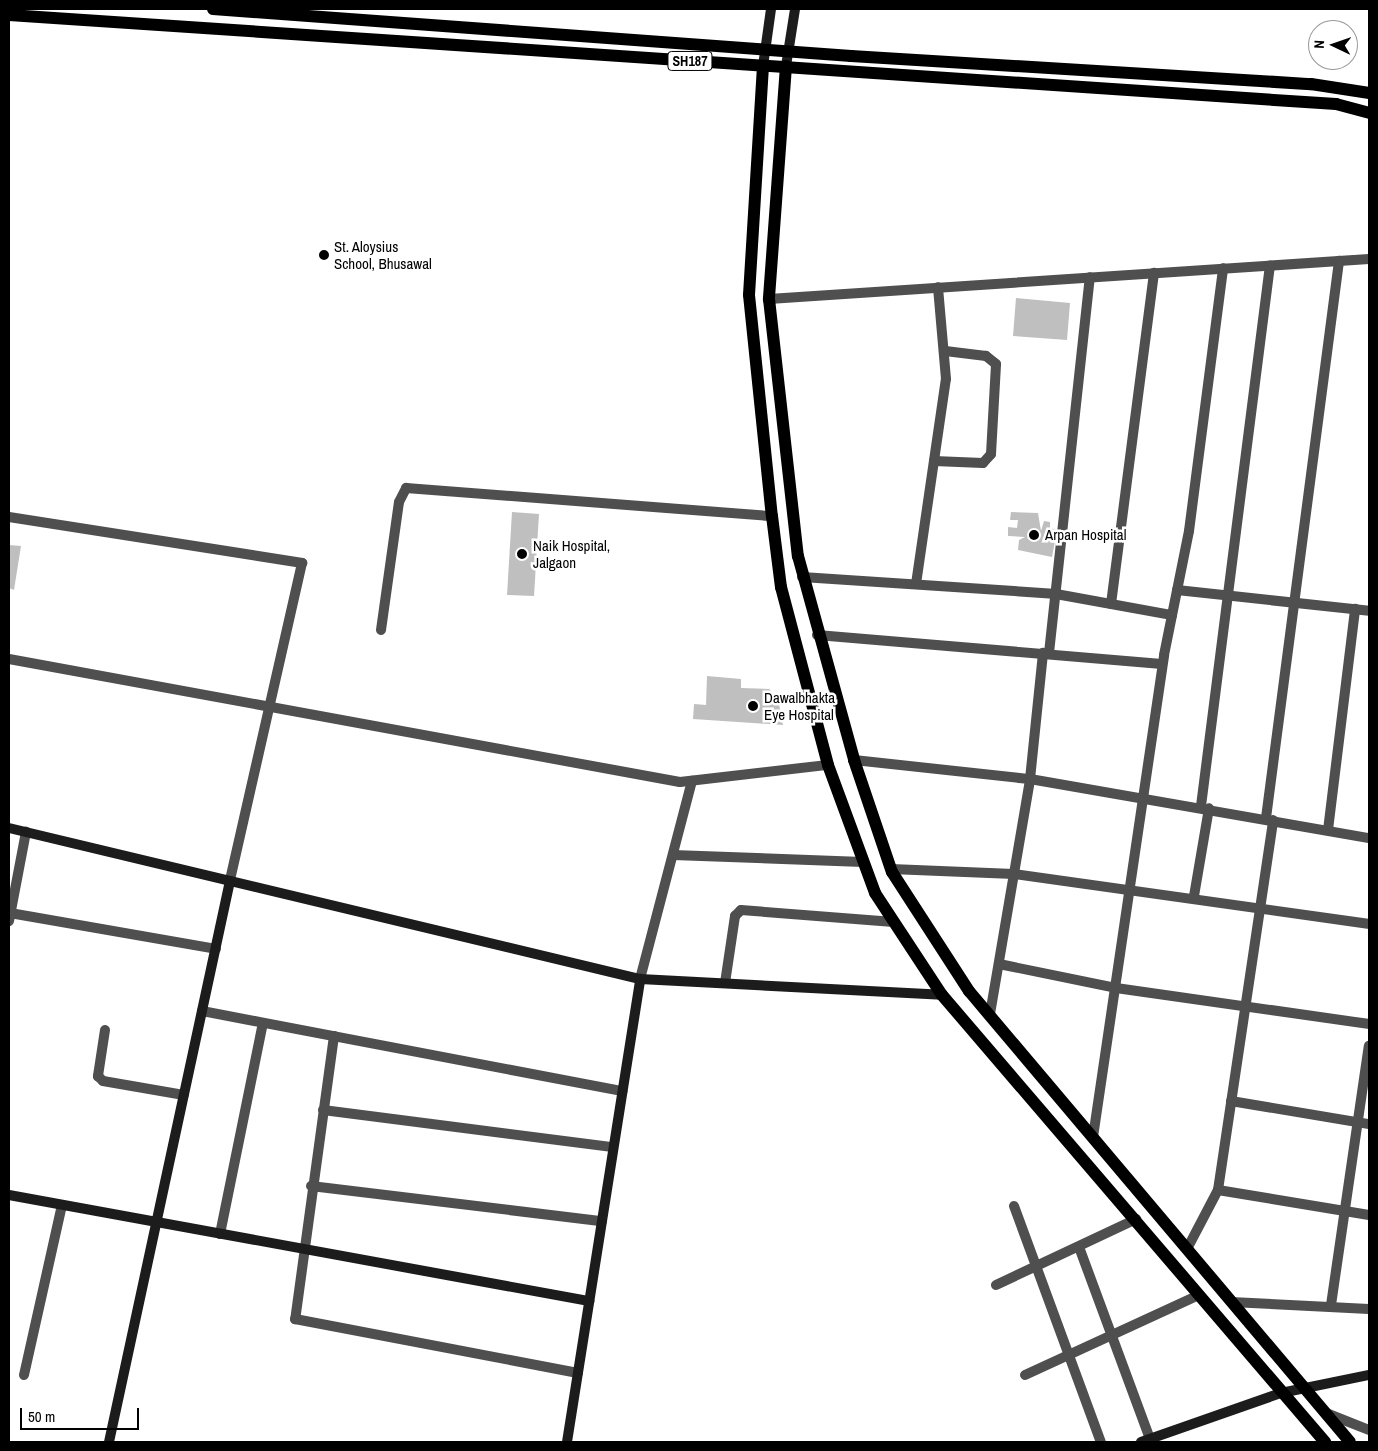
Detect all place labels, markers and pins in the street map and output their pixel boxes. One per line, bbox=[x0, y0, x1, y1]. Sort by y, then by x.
place label: St. Aloysius School, Bhusawal bbox=[334, 237, 432, 272]
marker: St. Aloysius School, Bhusawal bbox=[318, 249, 330, 261]
place label: Arpan Hospital bbox=[1045, 526, 1126, 544]
marker: Arpan Hospital bbox=[1027, 528, 1041, 542]
place label: Naik Hospital, Jalgaon bbox=[533, 536, 610, 571]
marker: Naik Hospital, Jalgaon bbox=[515, 547, 529, 561]
place label: Dawalbhakta Eye Hospital bbox=[764, 688, 835, 723]
marker: Dawalbhakta Eye Hospital bbox=[746, 699, 760, 713]

